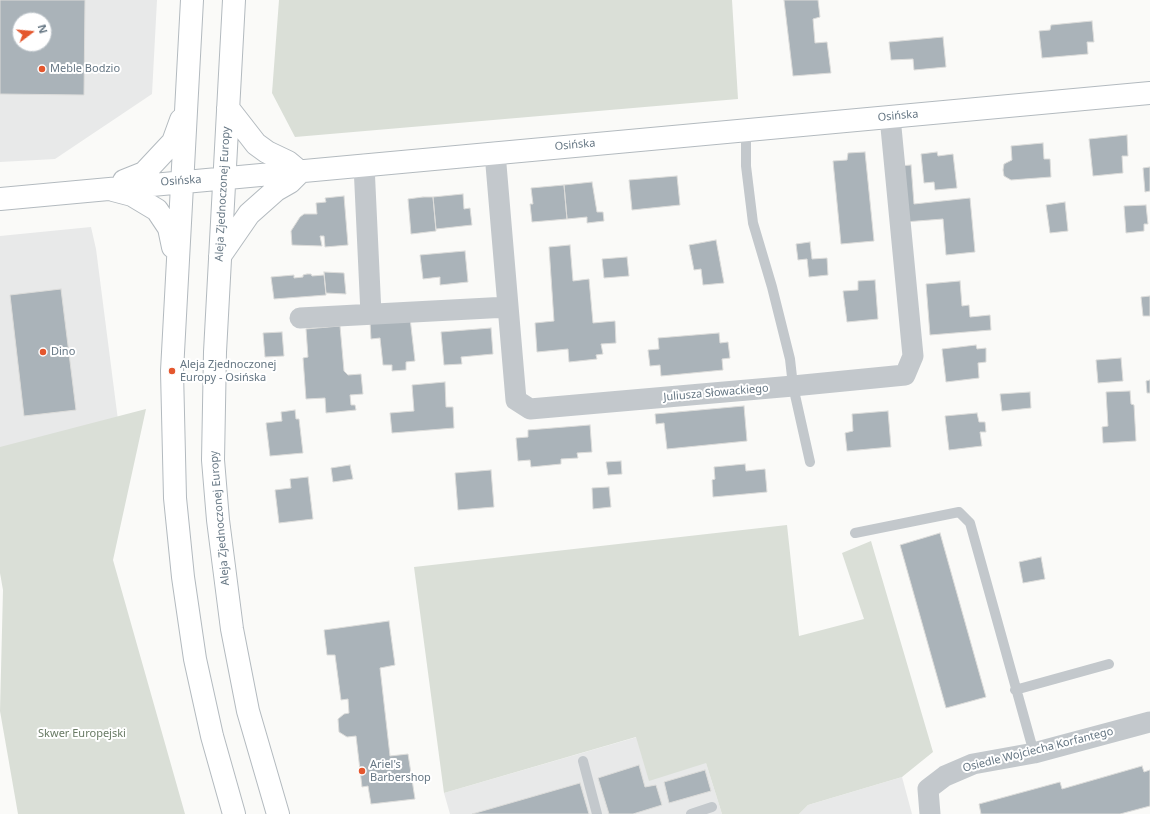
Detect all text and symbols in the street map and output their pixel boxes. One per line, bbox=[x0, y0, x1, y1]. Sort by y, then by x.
north arrow bbox=[12, 12, 52, 52]
text: N bbox=[35, 22, 51, 35]
place label: Meble Bodzio bbox=[50, 62, 120, 76]
marker: Meble Bodzio bbox=[37, 64, 47, 74]
street label: Osińska bbox=[877, 108, 919, 124]
street label: Aleja Zjednoczonej Europy bbox=[213, 126, 233, 262]
street label: Osińska bbox=[554, 137, 596, 153]
street label: Osińska bbox=[160, 173, 202, 189]
place label: Dino bbox=[51, 345, 75, 359]
marker: Dino bbox=[38, 347, 48, 357]
place label: Aleja Zjednoczonej Europy - Osińska bbox=[180, 358, 276, 384]
marker: Aleja Zjednoczonej Europy - Osińska bbox=[167, 366, 177, 376]
street label: Juliusza Słowackiego bbox=[663, 382, 769, 404]
street label: Aleja Zjednoczonej Europy bbox=[208, 450, 232, 586]
street label: Osiedle Wojciecha Korfantego bbox=[961, 725, 1115, 775]
park label: Skwer Europejski bbox=[38, 727, 126, 741]
place label: Ariel's Barbershop bbox=[370, 758, 431, 784]
marker: Ariel's Barbershop bbox=[357, 766, 367, 776]

